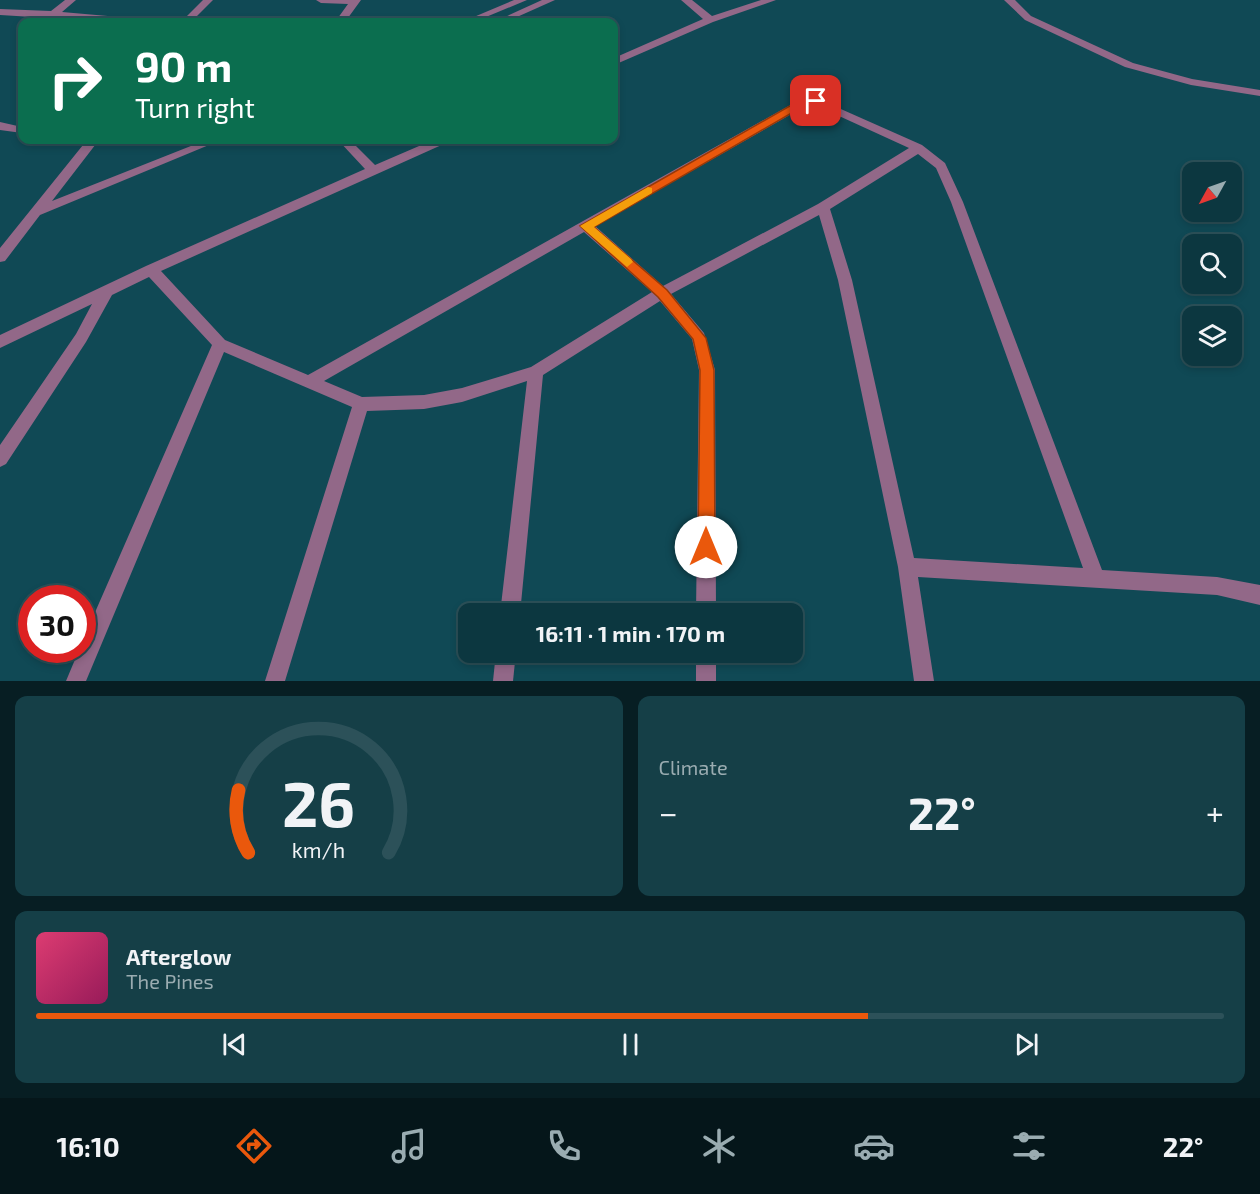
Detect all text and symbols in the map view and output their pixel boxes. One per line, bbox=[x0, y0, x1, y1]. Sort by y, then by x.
text: 90 m bbox=[135, 40, 232, 90]
icon: right bbox=[36, 42, 114, 120]
pin bbox=[790, 75, 841, 126]
icon: arrive bbox=[799, 84, 832, 117]
text: Turn right bbox=[135, 91, 255, 123]
north arrow bbox=[1182, 162, 1242, 222]
map controls bbox=[1182, 162, 1242, 366]
button: search bbox=[1182, 234, 1242, 294]
button: layers bbox=[1182, 306, 1242, 366]
position arrow bbox=[674, 515, 738, 579]
speed limit sign: 30 bbox=[18, 585, 96, 663]
text: 16:11 · 1 min · 170 m bbox=[536, 620, 725, 646]
text: Climate bbox=[659, 755, 728, 779]
text: 26 bbox=[282, 765, 355, 840]
text: 22° bbox=[908, 785, 976, 839]
text: − bbox=[659, 792, 678, 832]
text: + bbox=[1206, 792, 1224, 832]
text: km/h bbox=[292, 837, 345, 862]
text: Afterglow bbox=[126, 943, 231, 969]
text: The Pines bbox=[126, 969, 214, 993]
icon: previous bbox=[218, 1028, 251, 1061]
icon: pause bbox=[614, 1028, 647, 1061]
icon: next bbox=[1010, 1028, 1043, 1061]
icon: directions bbox=[233, 1125, 275, 1167]
icon: music bbox=[388, 1125, 430, 1167]
icon: phone bbox=[543, 1125, 585, 1167]
icon: climate bbox=[698, 1125, 740, 1167]
icon: car bbox=[853, 1125, 895, 1167]
icon: filters bbox=[1008, 1125, 1050, 1167]
text: 16:10 bbox=[57, 1130, 120, 1162]
text: 22° bbox=[1163, 1130, 1203, 1162]

